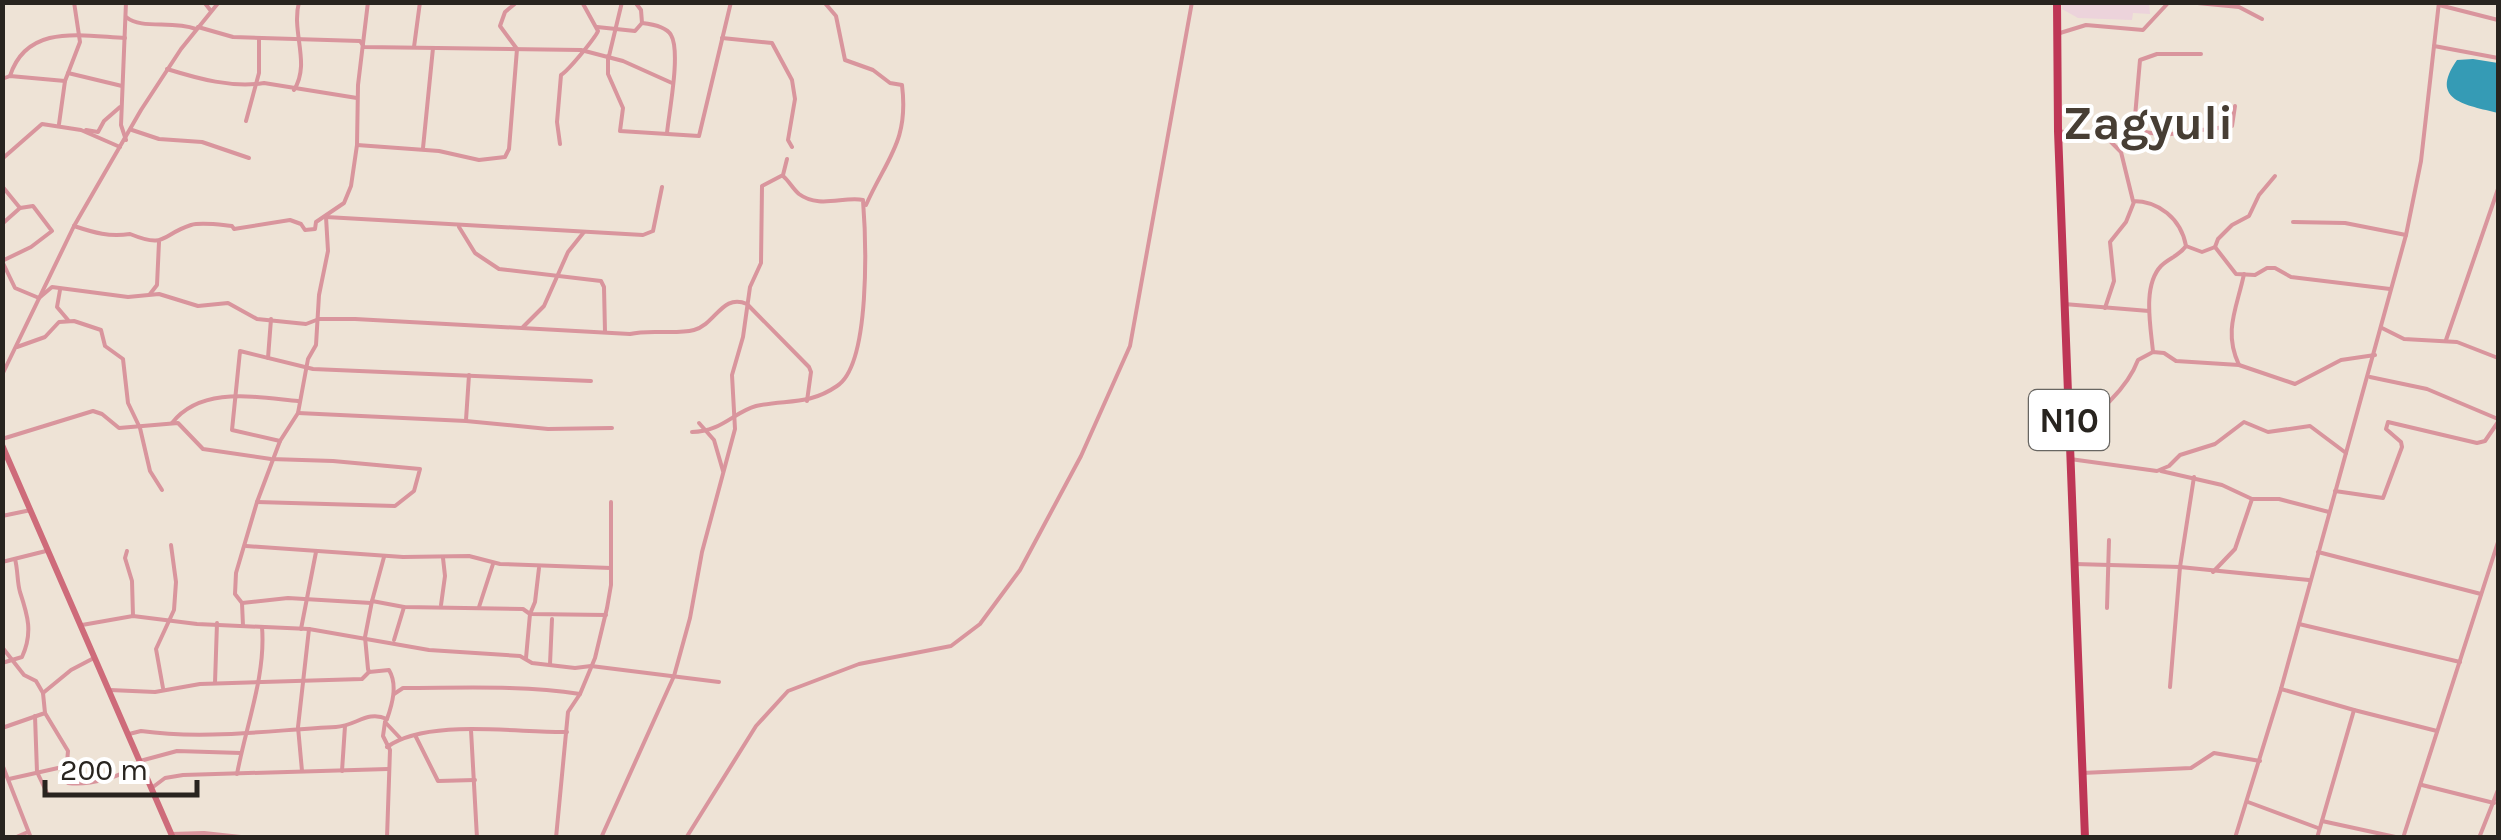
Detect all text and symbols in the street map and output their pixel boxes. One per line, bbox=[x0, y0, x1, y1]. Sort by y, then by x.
district label: Zagyuli bbox=[2062, 95, 2234, 151]
road number: N10 bbox=[2029, 390, 2109, 450]
scale bar bbox=[45, 735, 198, 797]
text: 200 m bbox=[60, 752, 148, 788]

